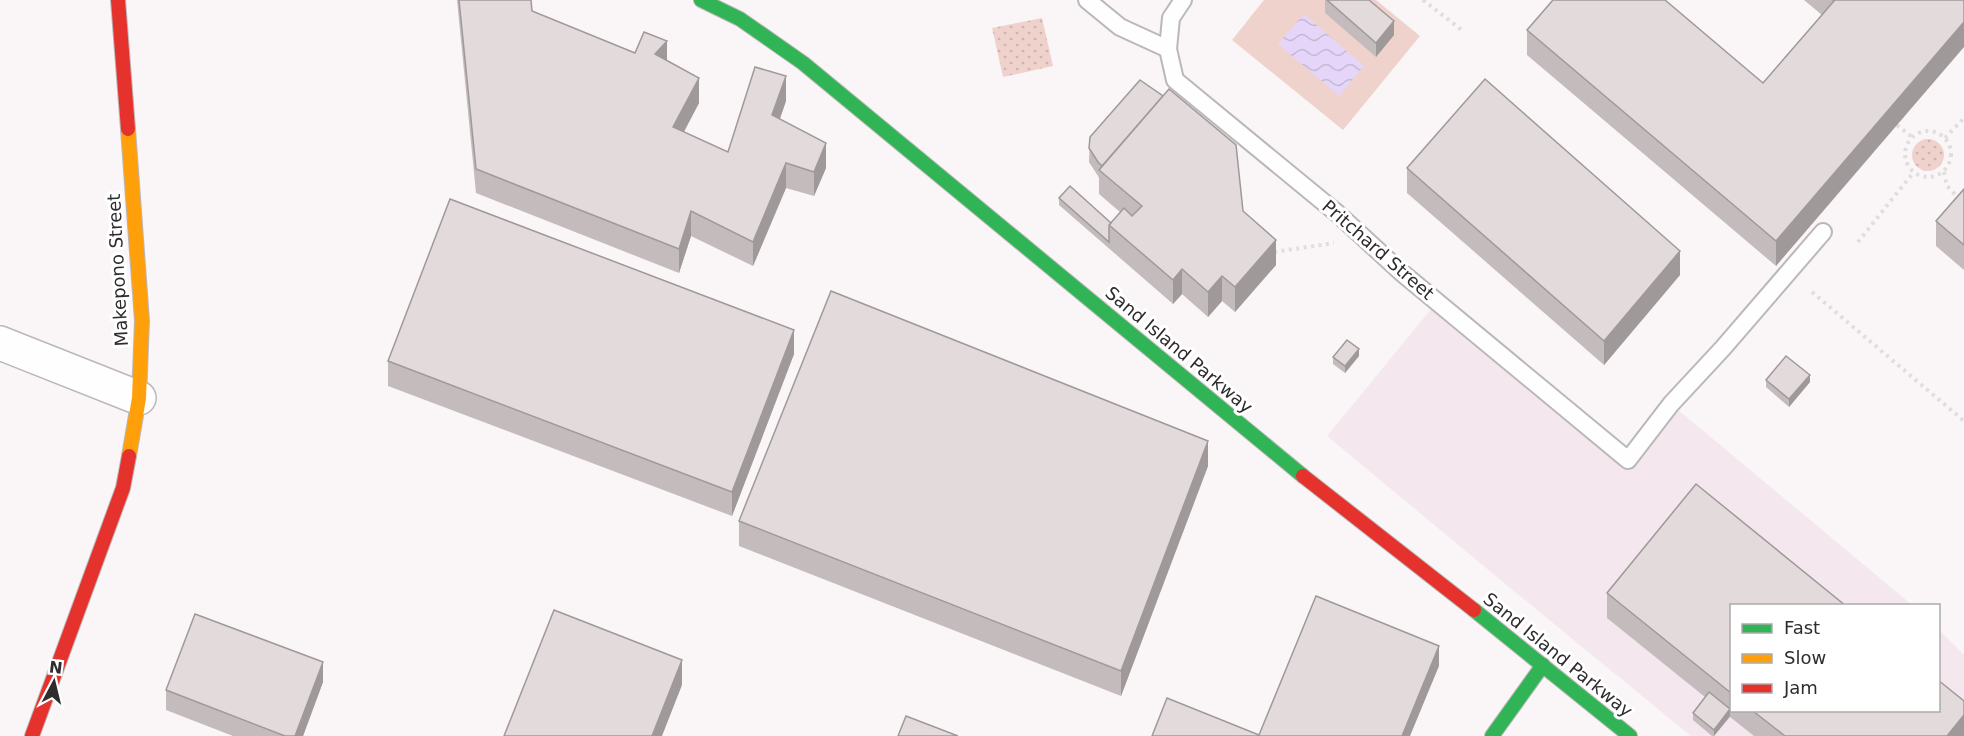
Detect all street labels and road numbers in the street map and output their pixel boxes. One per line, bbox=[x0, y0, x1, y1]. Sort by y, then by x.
street label: Makepono Street bbox=[103, 193, 132, 347]
street label: Pritchard Street bbox=[1318, 195, 1439, 304]
street label: Sand Island Parkway bbox=[1101, 282, 1257, 418]
street label: Sand Island Parkway bbox=[1480, 588, 1637, 721]

